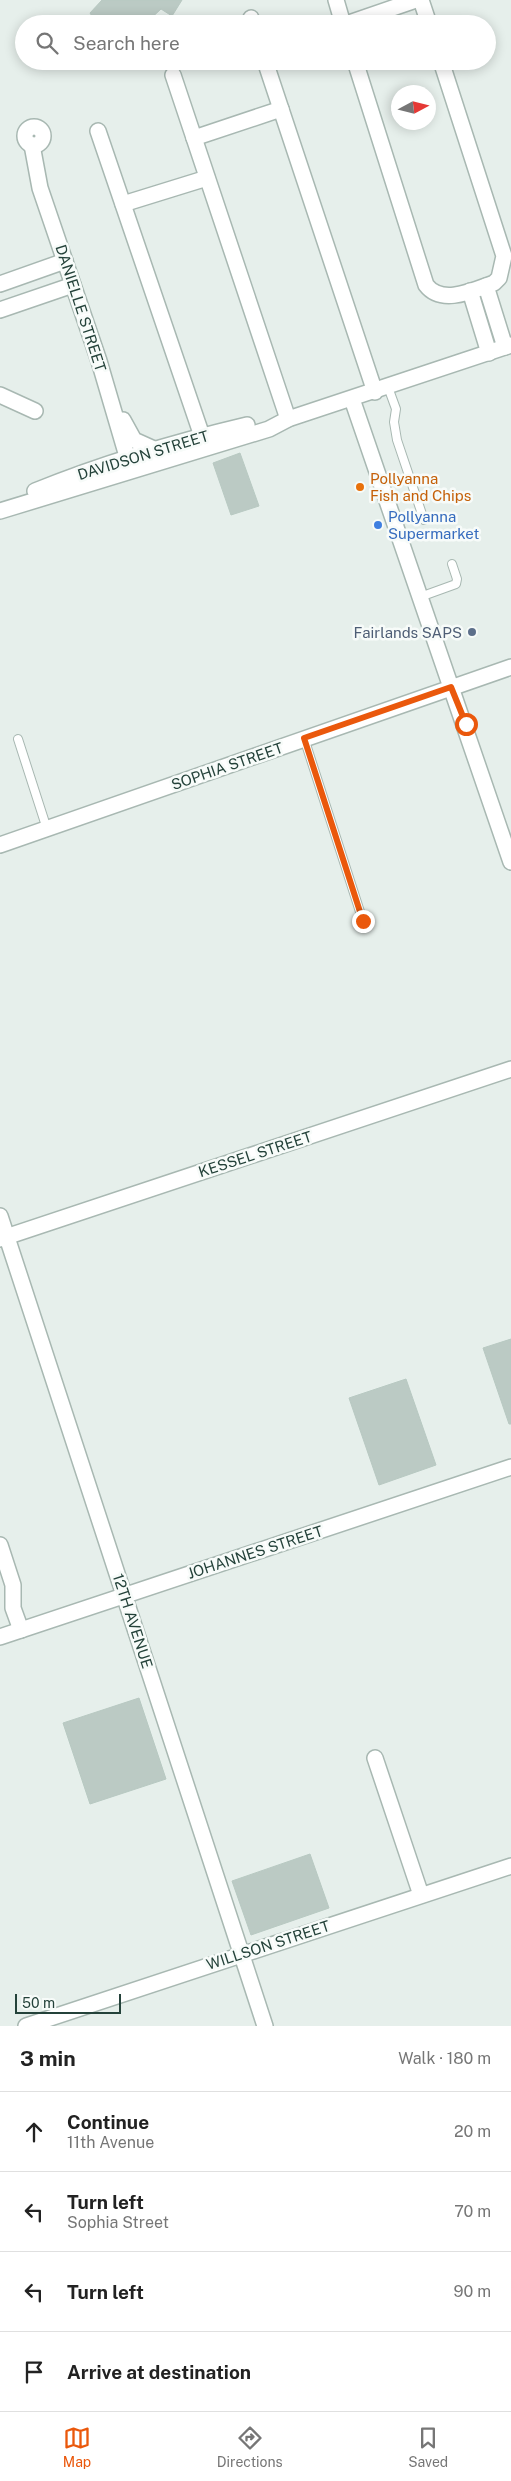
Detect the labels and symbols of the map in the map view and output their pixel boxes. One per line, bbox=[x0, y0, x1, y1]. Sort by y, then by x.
north arrow bbox=[391, 85, 436, 130]
street label: DANIELLE STREET bbox=[52, 242, 110, 374]
street label: DAVIDSON STREET bbox=[75, 427, 211, 483]
place label: Pollyanna Fish and Chips bbox=[370, 470, 471, 504]
marker: Pollyanna Fish and Chips bbox=[354, 481, 366, 493]
place label: Pollyanna Supermarket bbox=[388, 508, 479, 542]
marker: Pollyanna Supermarket bbox=[372, 519, 384, 531]
place label: Fairlands SAPS bbox=[353, 624, 462, 641]
marker: Fairlands SAPS bbox=[466, 626, 478, 638]
route start bbox=[455, 713, 478, 736]
street label: SOPHIA STREET bbox=[169, 739, 285, 793]
route end bbox=[352, 910, 375, 933]
street label: KESSEL STREET bbox=[196, 1128, 314, 1180]
street label: JOHANNES STREET bbox=[185, 1522, 325, 1582]
street label: 12TH AVENUE bbox=[110, 1572, 156, 1670]
street label: WILLSON STREET bbox=[204, 1917, 332, 1973]
scale bar bbox=[15, 1991, 121, 2014]

